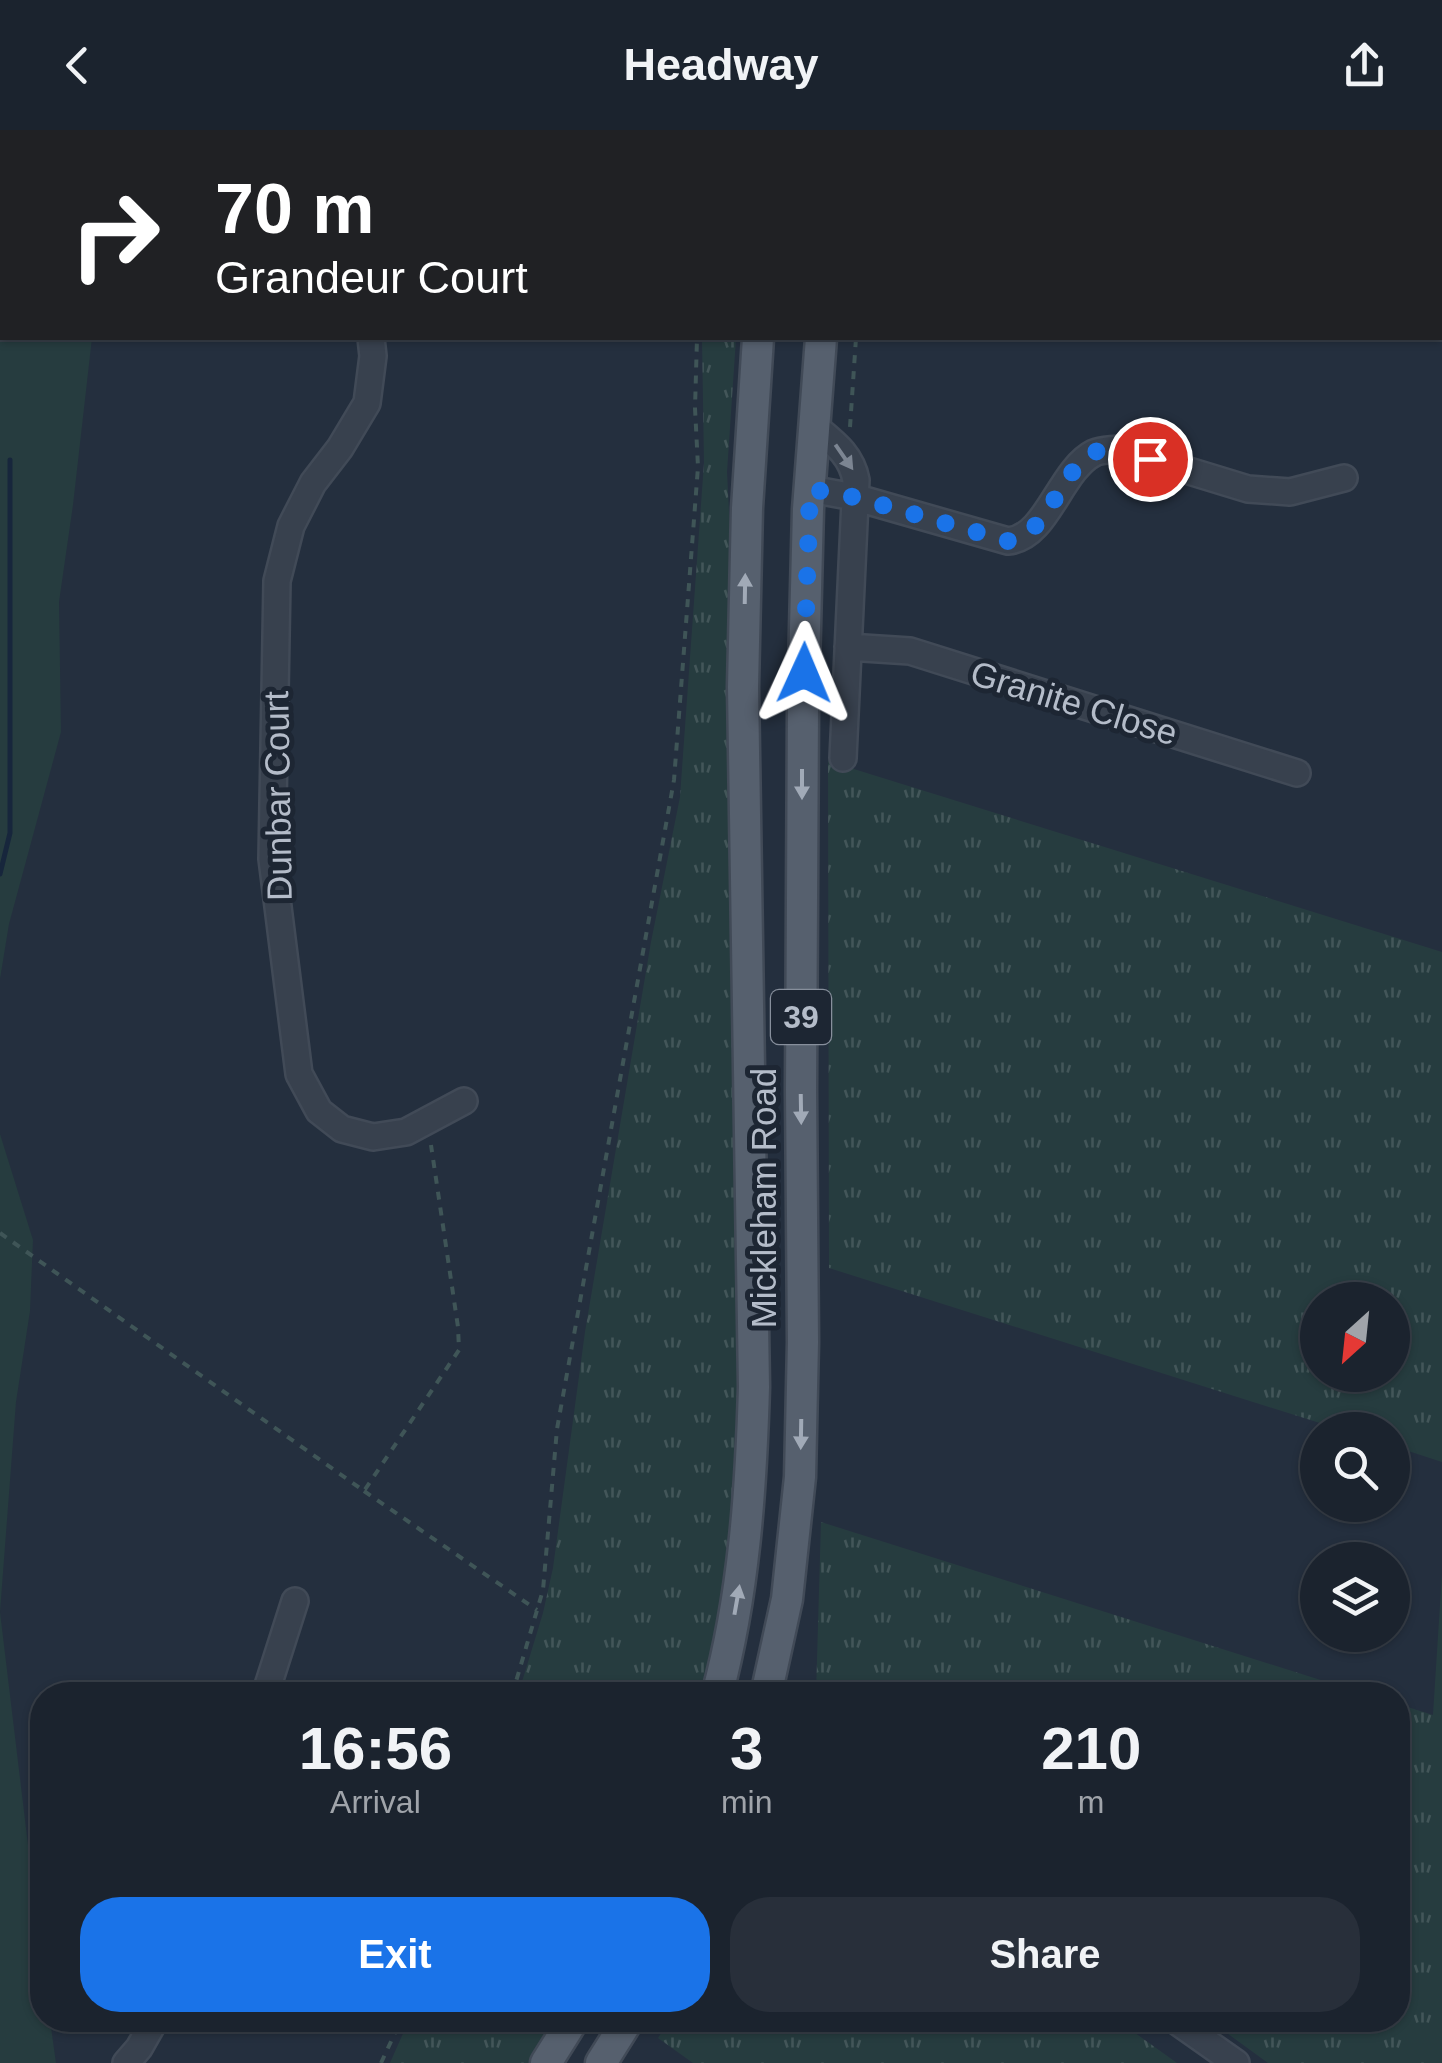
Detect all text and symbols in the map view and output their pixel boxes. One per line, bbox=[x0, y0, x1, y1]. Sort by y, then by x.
icon: back bbox=[50, 38, 105, 93]
icon: share bbox=[1337, 38, 1392, 93]
text: Headway bbox=[623, 39, 819, 90]
icon: right bbox=[50, 170, 180, 300]
text: 70 m bbox=[215, 170, 375, 248]
text: Grandeur Court bbox=[215, 252, 528, 303]
pin bbox=[1108, 417, 1193, 502]
icon: arrive bbox=[1123, 432, 1178, 487]
one-way arrow bbox=[834, 444, 853, 470]
one-way arrow bbox=[737, 572, 753, 604]
position arrow bbox=[752, 621, 856, 725]
street label: Granite Close bbox=[966, 653, 1182, 752]
street label: Dunbar Court bbox=[256, 690, 299, 901]
one-way arrow bbox=[794, 769, 810, 801]
road number: 39 bbox=[771, 990, 831, 1044]
street label: Mickleham Road bbox=[744, 1068, 783, 1328]
one-way arrow bbox=[793, 1094, 809, 1126]
north arrow bbox=[1300, 1282, 1410, 1392]
map controls bbox=[1300, 1282, 1410, 1652]
button: search bbox=[1300, 1412, 1410, 1522]
one-way arrow bbox=[792, 1419, 808, 1451]
button: layers bbox=[1300, 1542, 1410, 1652]
one-way arrow bbox=[730, 1583, 745, 1615]
text: 16:56 bbox=[299, 1715, 452, 1782]
text: 3 bbox=[730, 1715, 763, 1782]
text: 210 bbox=[1041, 1715, 1141, 1782]
text: Arrival bbox=[330, 1784, 421, 1820]
text: min bbox=[721, 1784, 772, 1820]
text: m bbox=[1078, 1784, 1105, 1820]
button: Exit bbox=[80, 1897, 710, 2012]
button: Share bbox=[730, 1897, 1360, 2012]

